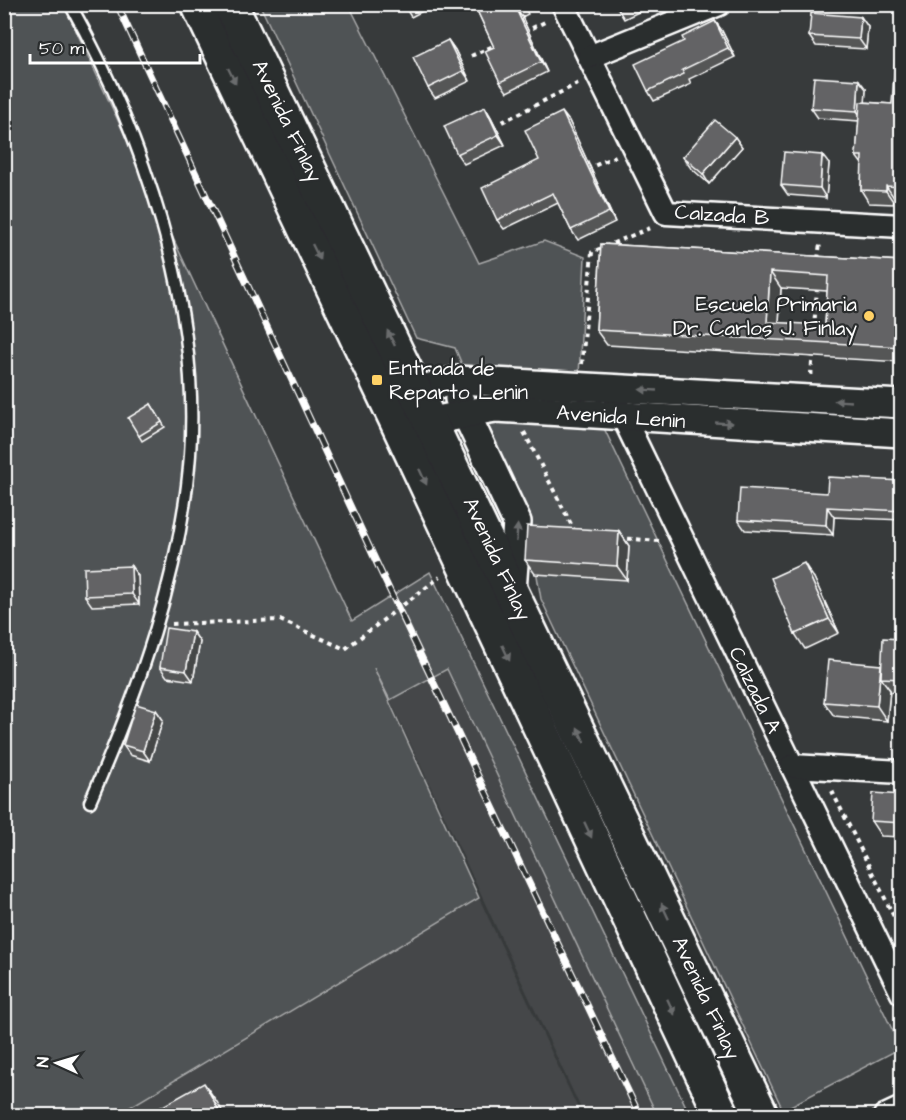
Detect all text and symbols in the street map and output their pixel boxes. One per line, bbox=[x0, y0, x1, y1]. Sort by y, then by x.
scale bar bbox=[30, 27, 200, 65]
text: 50 m bbox=[39, 36, 84, 61]
street label: Avenida Finlay bbox=[243, 55, 329, 188]
one-way arrow bbox=[228, 68, 237, 85]
street label: Calzada B bbox=[674, 197, 770, 233]
one-way arrow bbox=[312, 244, 321, 261]
place label: Escuela Primaria Dr. Carlos J. Finlay bbox=[673, 290, 857, 345]
marker: Escuela Primaria Dr. Carlos J. Finlay bbox=[862, 309, 876, 323]
one-way arrow bbox=[387, 329, 396, 346]
place label: Entrada de Reparto Lenin bbox=[389, 354, 528, 408]
marker: Entrada de Reparto Lenin bbox=[370, 373, 384, 387]
one-way arrow bbox=[639, 385, 658, 394]
one-way arrow bbox=[834, 397, 853, 406]
street label: Avenida Lenin bbox=[555, 398, 687, 436]
one-way arrow bbox=[715, 418, 734, 427]
one-way arrow bbox=[418, 468, 428, 486]
street label: Avenida Finlay bbox=[454, 493, 538, 627]
one-way arrow bbox=[512, 523, 521, 542]
street label: Calzada A bbox=[722, 642, 789, 739]
one-way arrow bbox=[501, 645, 510, 662]
one-way arrow bbox=[576, 726, 586, 744]
one-way arrow bbox=[584, 822, 593, 839]
one-way arrow bbox=[660, 903, 669, 920]
street label: Avenida Finlay bbox=[663, 932, 747, 1066]
one-way arrow bbox=[666, 998, 675, 1015]
north arrow bbox=[27, 1033, 87, 1093]
text: N bbox=[32, 1056, 54, 1068]

